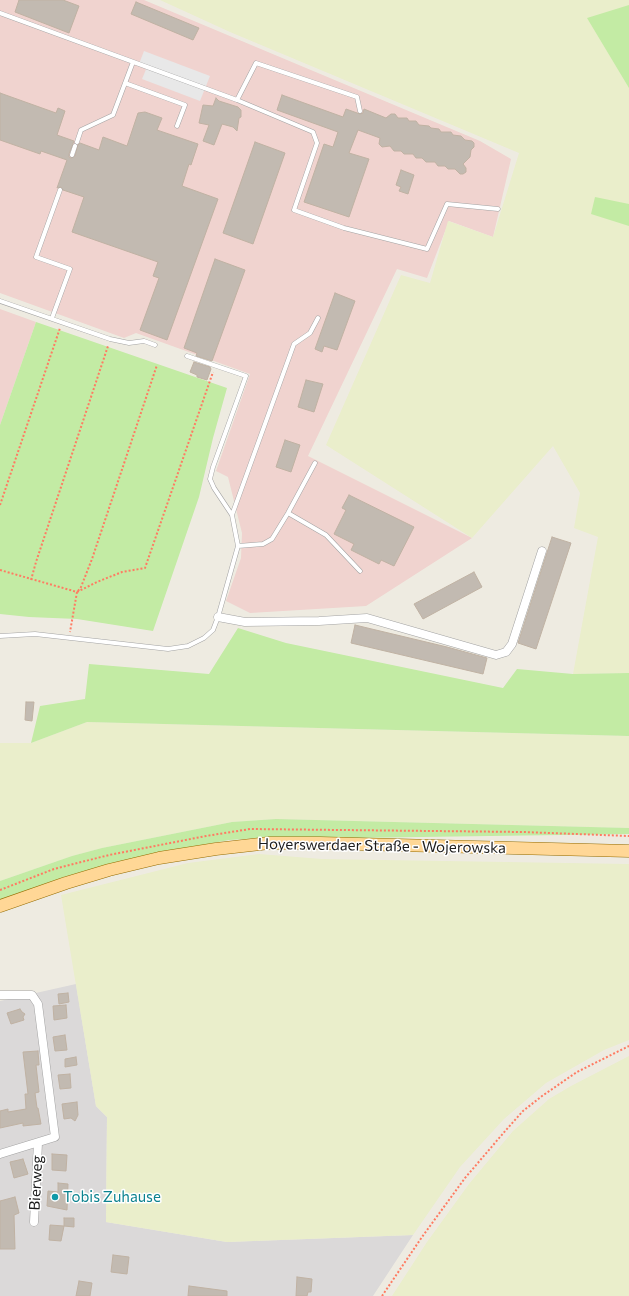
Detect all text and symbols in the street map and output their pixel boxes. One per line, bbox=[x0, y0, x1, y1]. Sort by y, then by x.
street label: Hoyerswerdaer Straße - Wojerowska bbox=[258, 835, 506, 857]
street label: Bierweg bbox=[26, 1155, 46, 1211]
place label: Tobis Zuhause bbox=[63, 1188, 161, 1206]
marker: Tobis Zuhause bbox=[50, 1192, 60, 1202]

